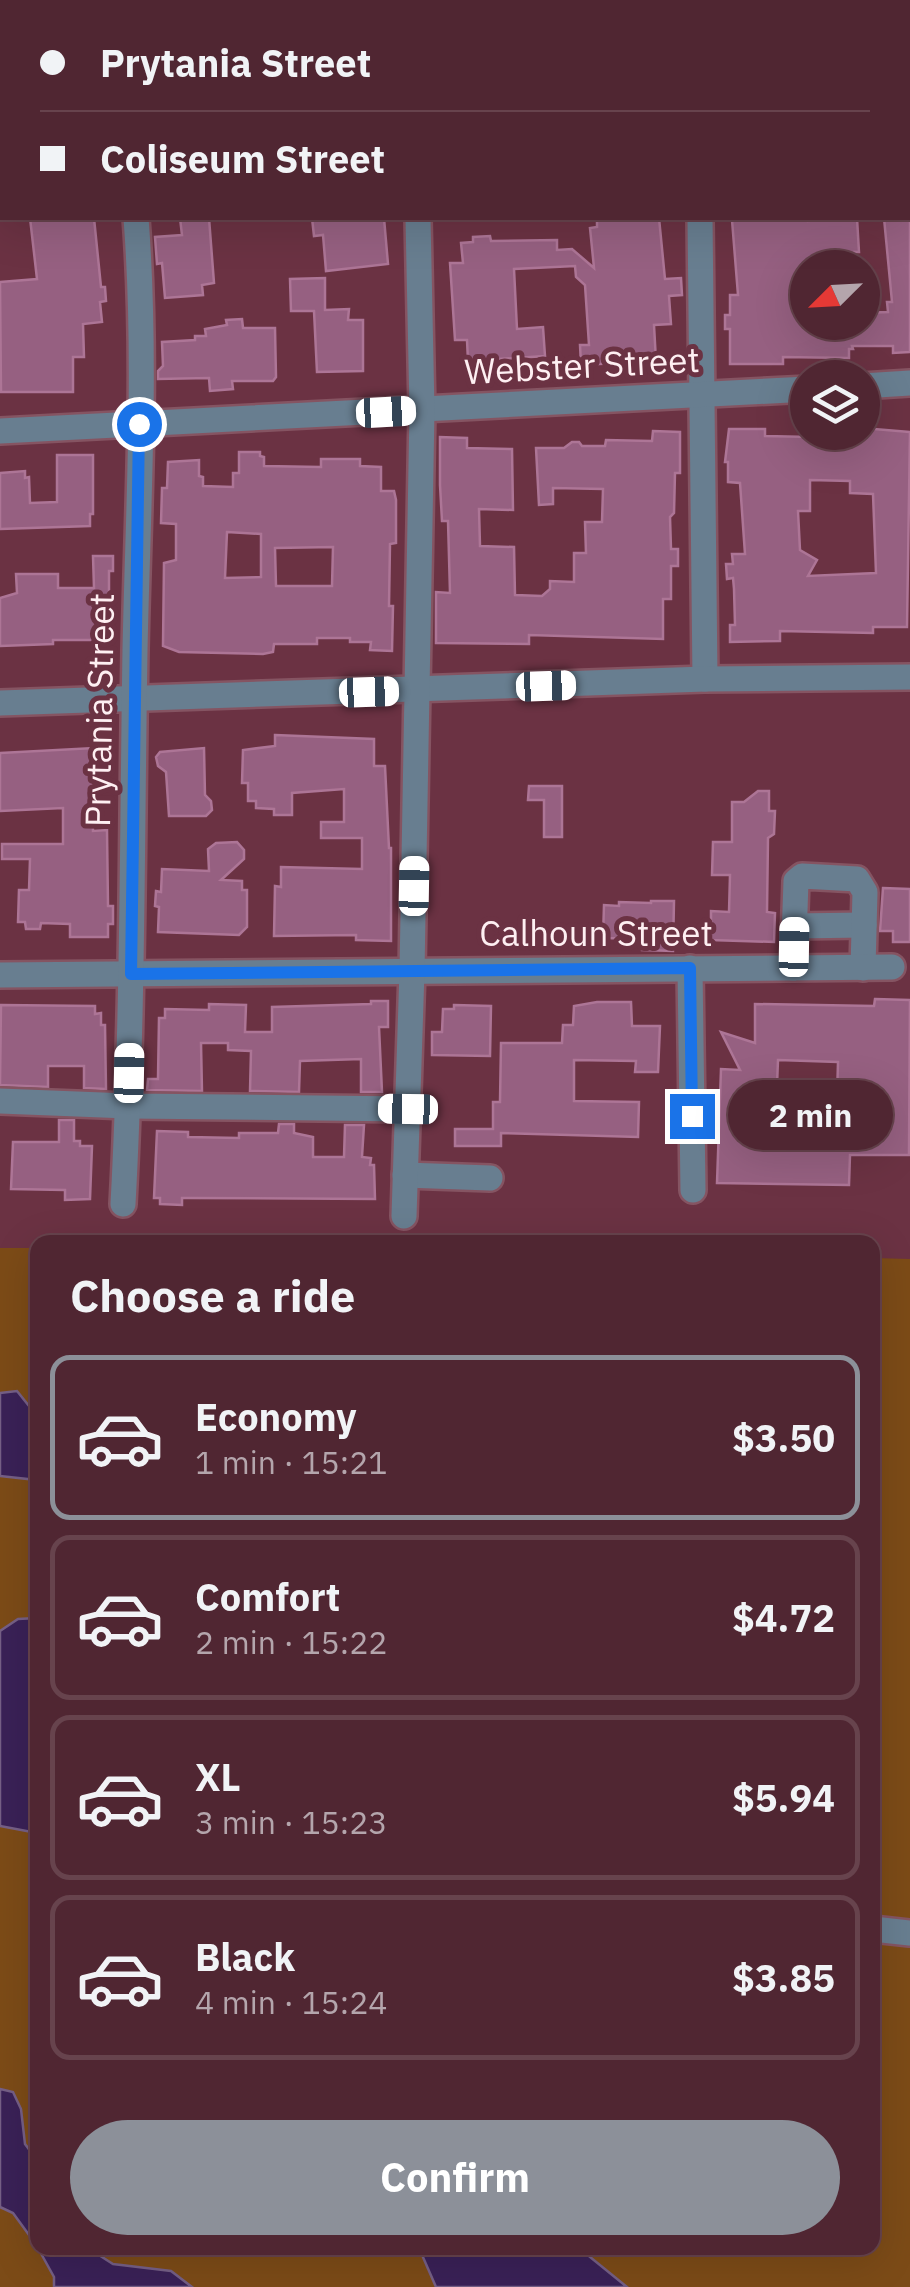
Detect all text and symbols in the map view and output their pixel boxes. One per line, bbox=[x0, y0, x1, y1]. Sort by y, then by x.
text: Prytania Street bbox=[100, 38, 371, 87]
text: Coliseum Street bbox=[100, 134, 385, 183]
north arrow bbox=[790, 250, 880, 340]
map controls bbox=[790, 250, 880, 450]
street label: Webster Street bbox=[463, 336, 701, 394]
button: layers bbox=[790, 360, 880, 450]
car bbox=[355, 395, 417, 429]
route start bbox=[117, 402, 162, 447]
street label: Prytania Street bbox=[74, 593, 124, 827]
car bbox=[515, 670, 577, 702]
car bbox=[338, 676, 400, 708]
car bbox=[398, 856, 430, 916]
street label: Calhoun Street bbox=[479, 910, 713, 956]
car bbox=[778, 917, 810, 977]
car bbox=[113, 1043, 145, 1103]
callout: 2 min bbox=[727, 1081, 892, 1151]
car bbox=[378, 1093, 438, 1125]
route end bbox=[670, 1094, 715, 1139]
text: 2 min bbox=[769, 1094, 852, 1136]
text: Choose a ride bbox=[70, 1266, 355, 1324]
text: Economy bbox=[195, 1392, 357, 1441]
icon: car bbox=[75, 1393, 165, 1483]
text: $3.50 bbox=[732, 1413, 835, 1462]
text: 1 min · 15:21 bbox=[195, 1441, 388, 1483]
text: Comfort bbox=[195, 1572, 340, 1621]
icon: car bbox=[75, 1573, 165, 1663]
text: $4.72 bbox=[732, 1593, 835, 1642]
text: 2 min · 15:22 bbox=[195, 1621, 388, 1663]
text: XL bbox=[195, 1752, 241, 1801]
icon: car bbox=[75, 1753, 165, 1843]
text: $5.94 bbox=[732, 1773, 835, 1822]
text: 3 min · 15:23 bbox=[195, 1801, 388, 1843]
text: Black bbox=[195, 1932, 295, 1981]
icon: car bbox=[75, 1933, 165, 2023]
text: $3.85 bbox=[732, 1953, 835, 2002]
text: 4 min · 15:24 bbox=[195, 1981, 388, 2023]
button: Confirm bbox=[70, 2120, 840, 2235]

